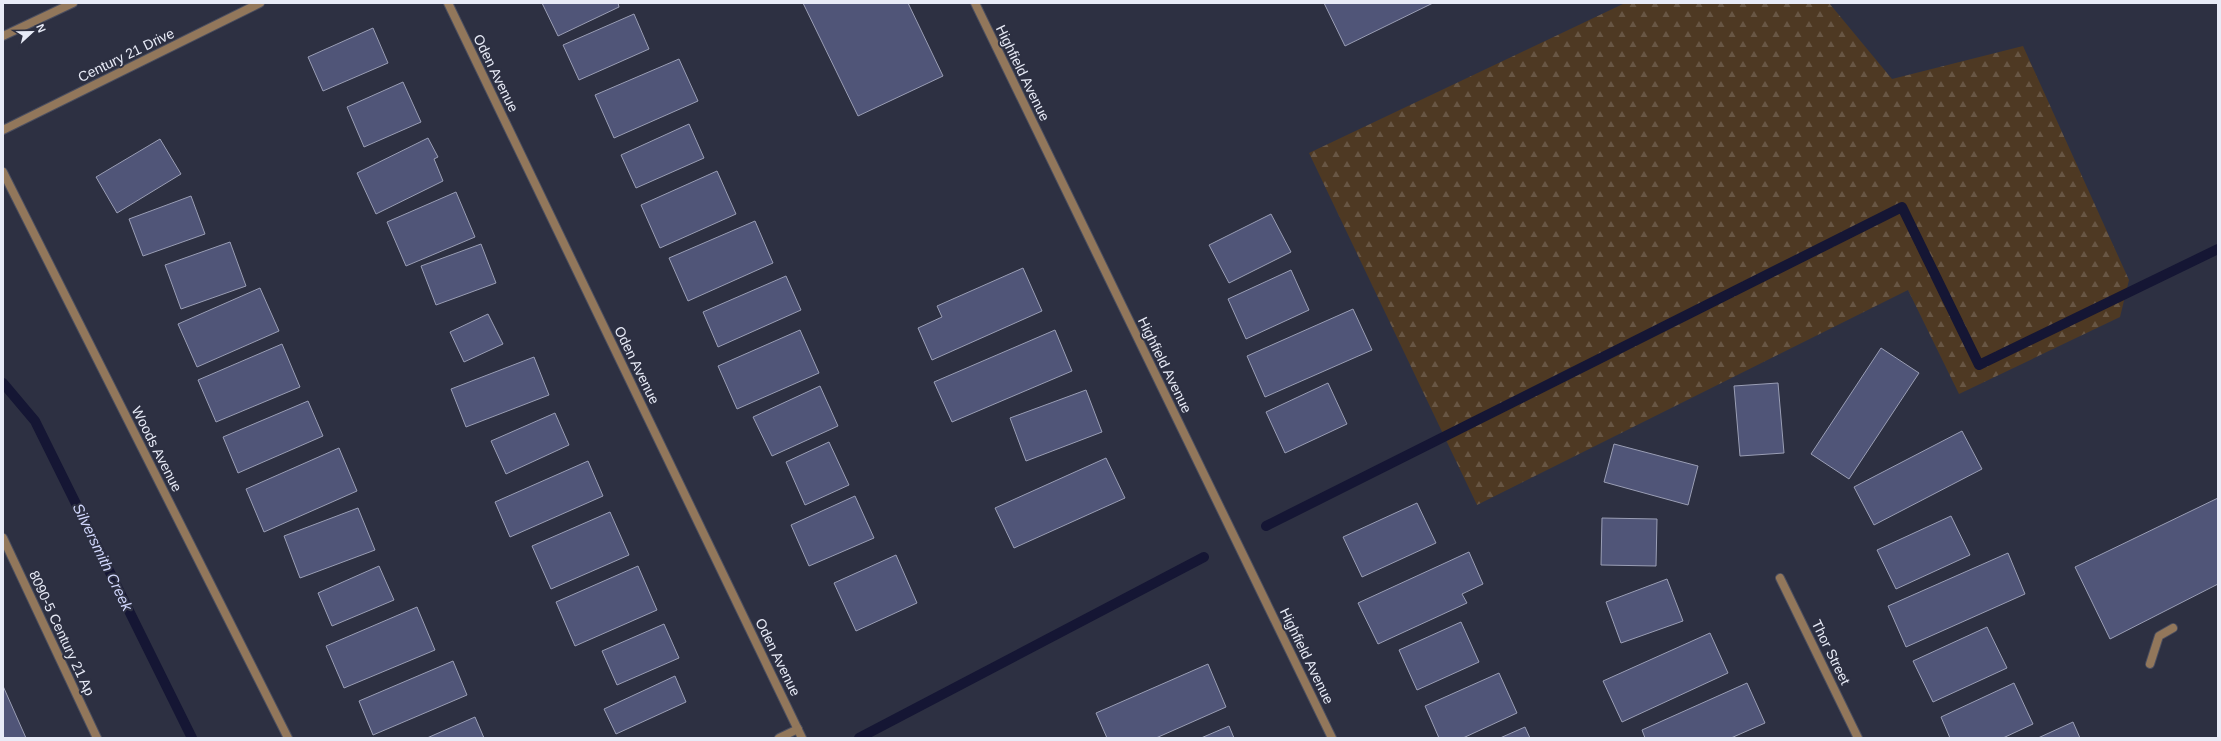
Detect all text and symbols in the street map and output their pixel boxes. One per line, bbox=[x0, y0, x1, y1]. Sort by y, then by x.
north arrow bbox=[12, 12, 52, 52]
text: N bbox=[34, 22, 48, 34]
street label: Highfield Avenue bbox=[993, 22, 1053, 124]
street label: Century 21 Drive bbox=[75, 25, 177, 85]
street label: Oden Avenue bbox=[470, 31, 522, 115]
street label: Highfield Avenue bbox=[1135, 314, 1195, 416]
street label: Oden Avenue bbox=[611, 323, 663, 407]
street label: Woods Avenue bbox=[129, 404, 185, 495]
water label: Silversmith Creek bbox=[70, 500, 137, 615]
street label: 8090-5 Century 21 Ap bbox=[26, 568, 98, 698]
street label: Highfield Avenue bbox=[1277, 605, 1337, 707]
street label: Oden Avenue bbox=[752, 615, 804, 699]
street label: Thor Street bbox=[1808, 617, 1854, 687]

